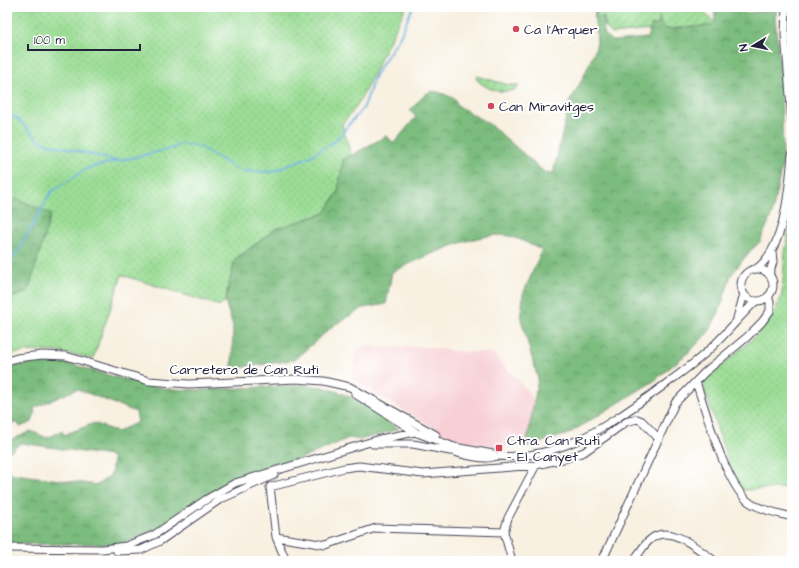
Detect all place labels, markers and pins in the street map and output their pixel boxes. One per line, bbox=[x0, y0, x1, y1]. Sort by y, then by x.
place label: Ca l'Arquer bbox=[524, 20, 598, 40]
marker: Ca l'Arquer bbox=[511, 24, 521, 34]
place label: Can Miravitges bbox=[499, 97, 594, 117]
marker: Can Miravitges bbox=[486, 101, 496, 111]
place label: Ctra. Can Ruti - El Canyet bbox=[507, 431, 600, 467]
marker: Ctra. Can Ruti - El Canyet bbox=[494, 443, 504, 453]

